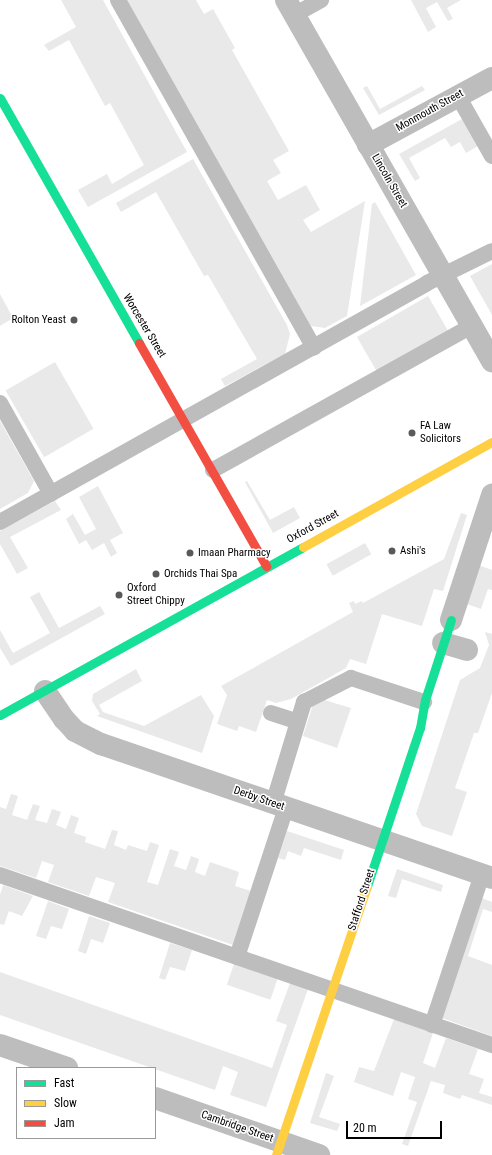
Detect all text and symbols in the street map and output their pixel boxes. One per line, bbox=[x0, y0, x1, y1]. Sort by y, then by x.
street label: Monmouth Street bbox=[394, 87, 466, 135]
street label: Lincoln Street bbox=[368, 152, 410, 210]
street label: Worcester Street bbox=[120, 292, 168, 360]
place label: Rolton Yeast bbox=[11, 313, 66, 327]
marker: Rolton Yeast bbox=[69, 315, 79, 325]
place label: FA Law Solicitors bbox=[420, 420, 461, 446]
marker: FA Law Solicitors bbox=[407, 428, 417, 438]
street label: Oxford Street bbox=[285, 507, 341, 547]
place label: Ashi's bbox=[400, 544, 426, 558]
place label: Imaan Pharmacy bbox=[198, 546, 271, 560]
marker: Ashi's bbox=[387, 546, 397, 556]
marker: Imaan Pharmacy bbox=[185, 548, 195, 558]
place label: Orchids Thai Spa bbox=[164, 567, 238, 581]
marker: Orchids Thai Spa bbox=[151, 569, 161, 579]
place label: Oxford Street Chippy bbox=[127, 582, 185, 608]
marker: Oxford Street Chippy bbox=[114, 590, 124, 600]
street label: Derby Street bbox=[232, 784, 286, 814]
street label: Stafford Street bbox=[346, 868, 378, 932]
legend bbox=[16, 1067, 156, 1139]
text: Fast bbox=[54, 1076, 74, 1090]
text: Slow bbox=[54, 1096, 77, 1110]
street label: Cambridge Street bbox=[199, 1108, 275, 1146]
scale bar bbox=[348, 1113, 444, 1139]
text: Jam bbox=[54, 1116, 75, 1130]
text: 20 m bbox=[353, 1121, 377, 1135]

